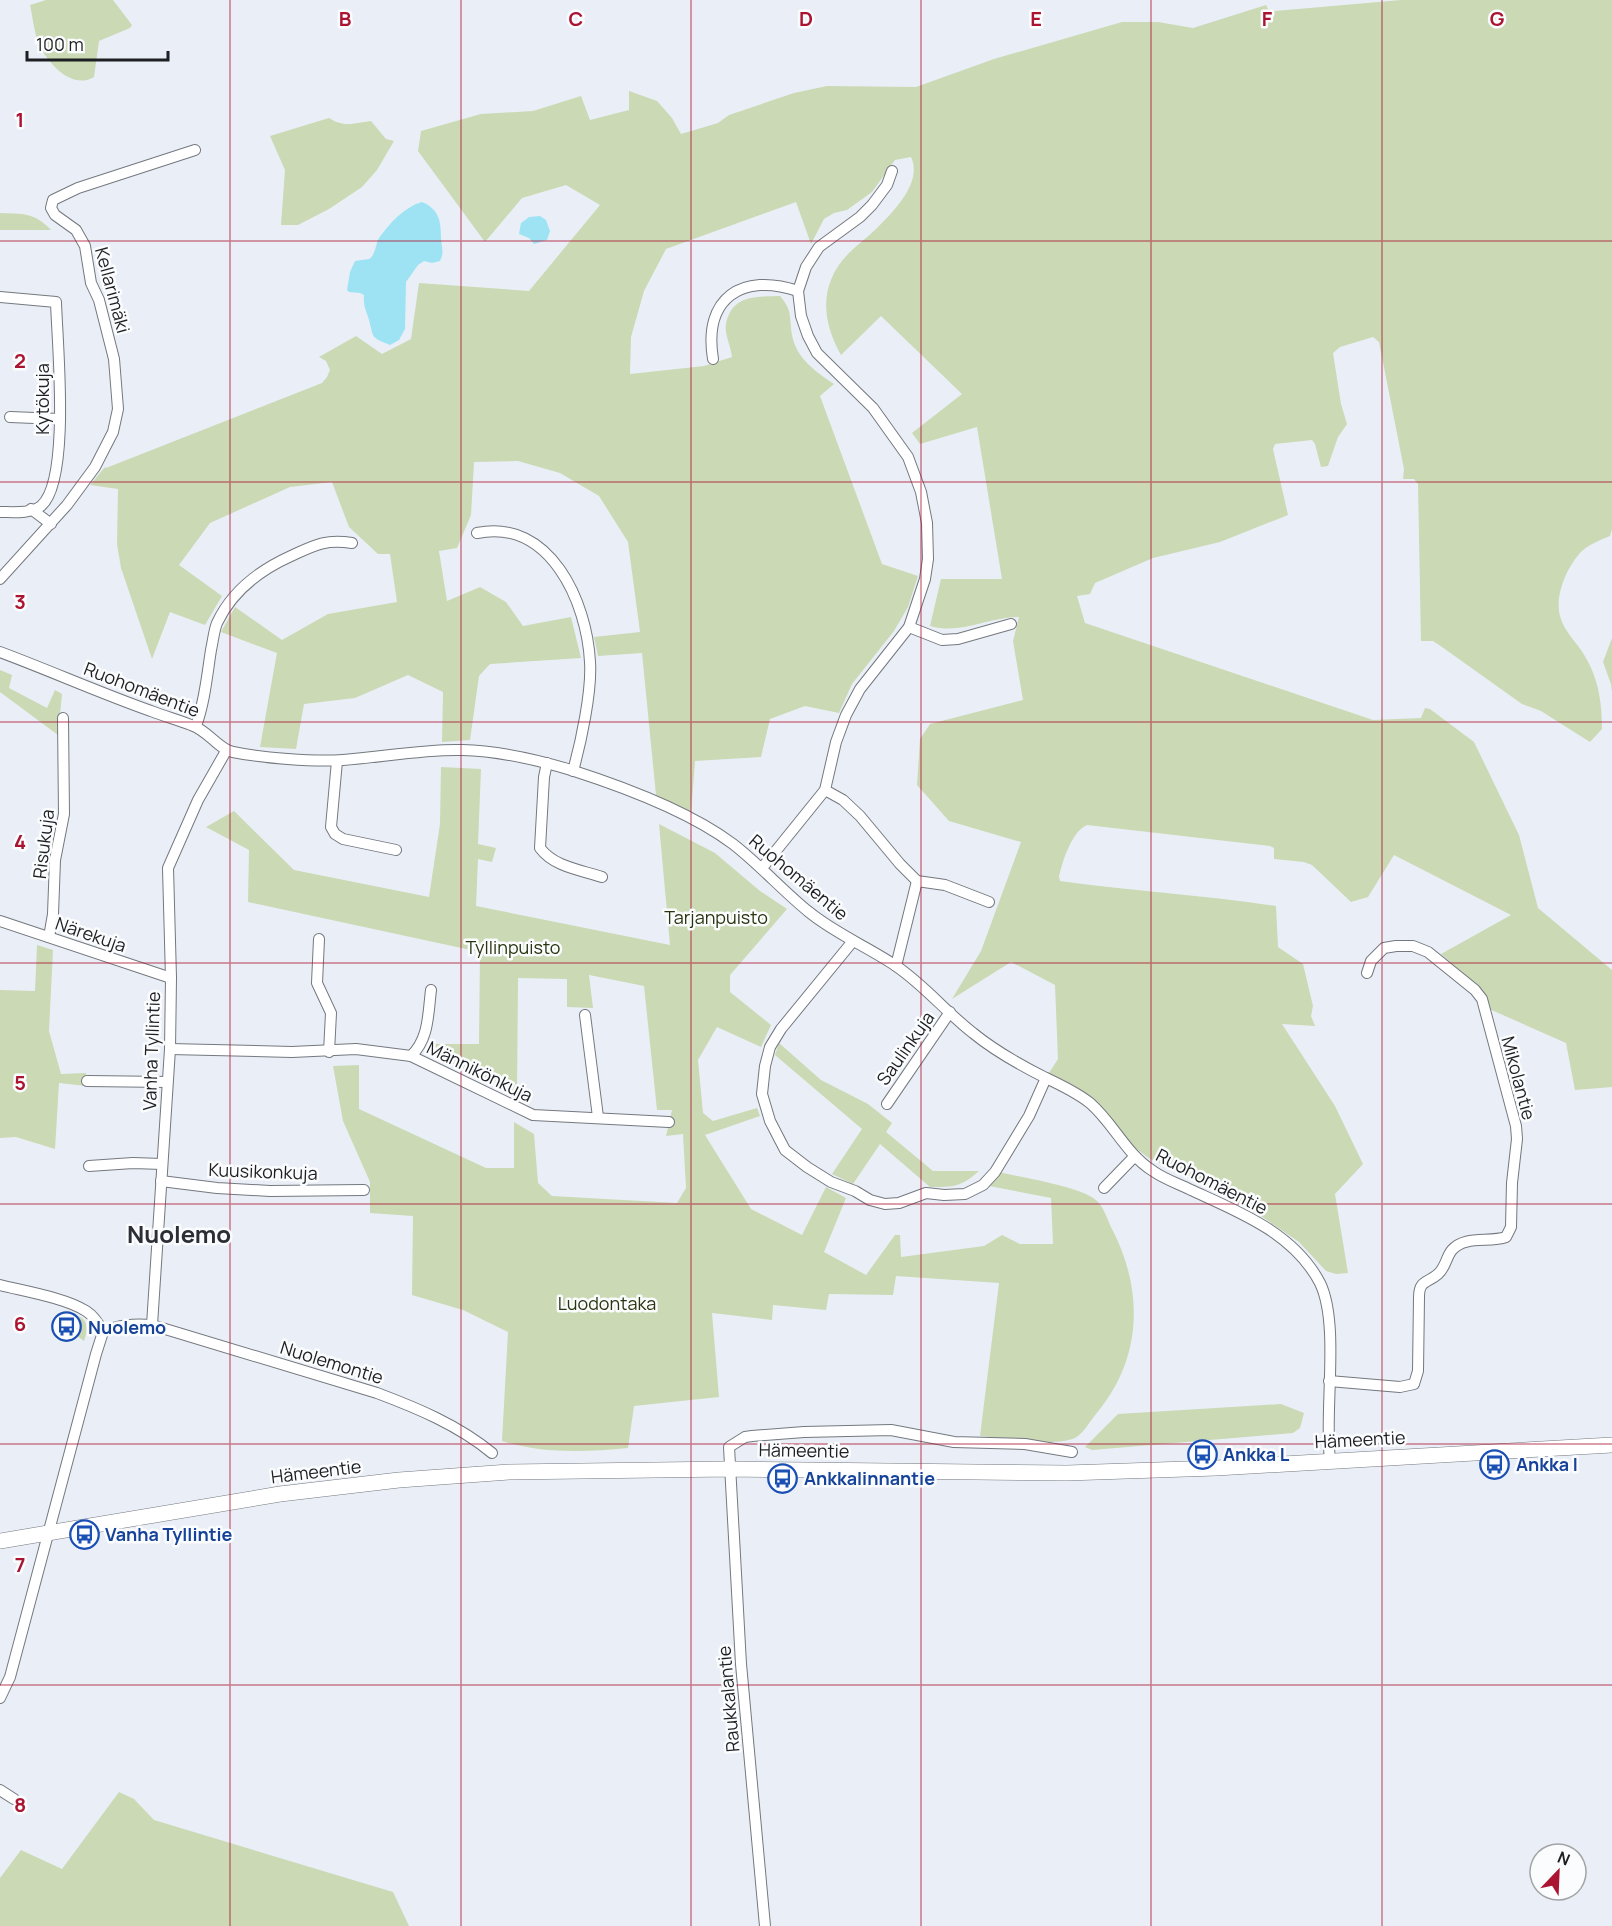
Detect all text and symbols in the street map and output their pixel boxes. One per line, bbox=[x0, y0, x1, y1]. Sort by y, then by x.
text: B bbox=[339, 5, 352, 32]
text: C bbox=[569, 5, 583, 32]
text: D bbox=[799, 5, 813, 32]
text: E bbox=[1030, 5, 1042, 32]
text: F bbox=[1262, 5, 1273, 32]
text: G bbox=[1490, 5, 1505, 32]
scale bar bbox=[27, 24, 168, 62]
text: 100 m bbox=[36, 32, 84, 56]
text: 1 bbox=[16, 106, 24, 133]
street label: Kellarimäki bbox=[90, 244, 136, 336]
text: 2 bbox=[14, 347, 26, 374]
street label: Kytökuja bbox=[30, 363, 54, 435]
text: 3 bbox=[14, 588, 26, 615]
street label: Ruohomäentie bbox=[81, 656, 203, 722]
street label: Risukuja bbox=[27, 808, 59, 880]
text: 4 bbox=[14, 828, 26, 855]
street label: Ruohomäentie bbox=[744, 829, 854, 925]
park label: Tarjanpuisto bbox=[664, 905, 768, 929]
street label: Närekuja bbox=[52, 911, 130, 957]
park label: Tyllinpuisto bbox=[466, 935, 560, 959]
street label: Vanha Tyllintie bbox=[137, 991, 165, 1111]
street label: Saulinkuja bbox=[871, 1006, 939, 1090]
street label: Mikolantie bbox=[1496, 1034, 1542, 1122]
street label: Männikönkuja bbox=[423, 1035, 537, 1107]
text: 5 bbox=[14, 1069, 26, 1096]
street label: Ruohomäentie bbox=[1152, 1143, 1272, 1219]
street label: Kuusikonkuja bbox=[208, 1157, 318, 1185]
district label: Nuolemo bbox=[127, 1217, 231, 1250]
park label: Luodontaka bbox=[558, 1291, 656, 1315]
text: 6 bbox=[14, 1310, 26, 1337]
bus stop icon: Nuolemo bbox=[51, 1311, 83, 1343]
place label: Nuolemo bbox=[88, 1315, 166, 1339]
street label: Nuolemontie bbox=[278, 1335, 386, 1389]
street label: Hämeentie bbox=[1314, 1425, 1406, 1453]
street label: Hämeentie bbox=[758, 1437, 850, 1463]
bus stop icon: Ankka L bbox=[1186, 1438, 1218, 1470]
place label: Ankka L bbox=[1223, 1442, 1290, 1466]
bus stop icon: Ankka I bbox=[1479, 1448, 1511, 1480]
place label: Ankka I bbox=[1516, 1452, 1578, 1476]
street label: Hämeentie bbox=[269, 1454, 363, 1488]
bus stop icon: Ankkalinnantie bbox=[767, 1462, 799, 1494]
place label: Ankkalinnantie bbox=[804, 1466, 935, 1490]
bus stop icon: Vanha Tyllintie bbox=[68, 1518, 100, 1550]
place label: Vanha Tyllintie bbox=[105, 1522, 233, 1546]
text: 7 bbox=[15, 1551, 25, 1578]
street label: Raukkalantie bbox=[711, 1645, 745, 1753]
text: 8 bbox=[14, 1791, 26, 1818]
north arrow bbox=[1528, 1842, 1588, 1902]
text: N bbox=[1554, 1846, 1573, 1871]

